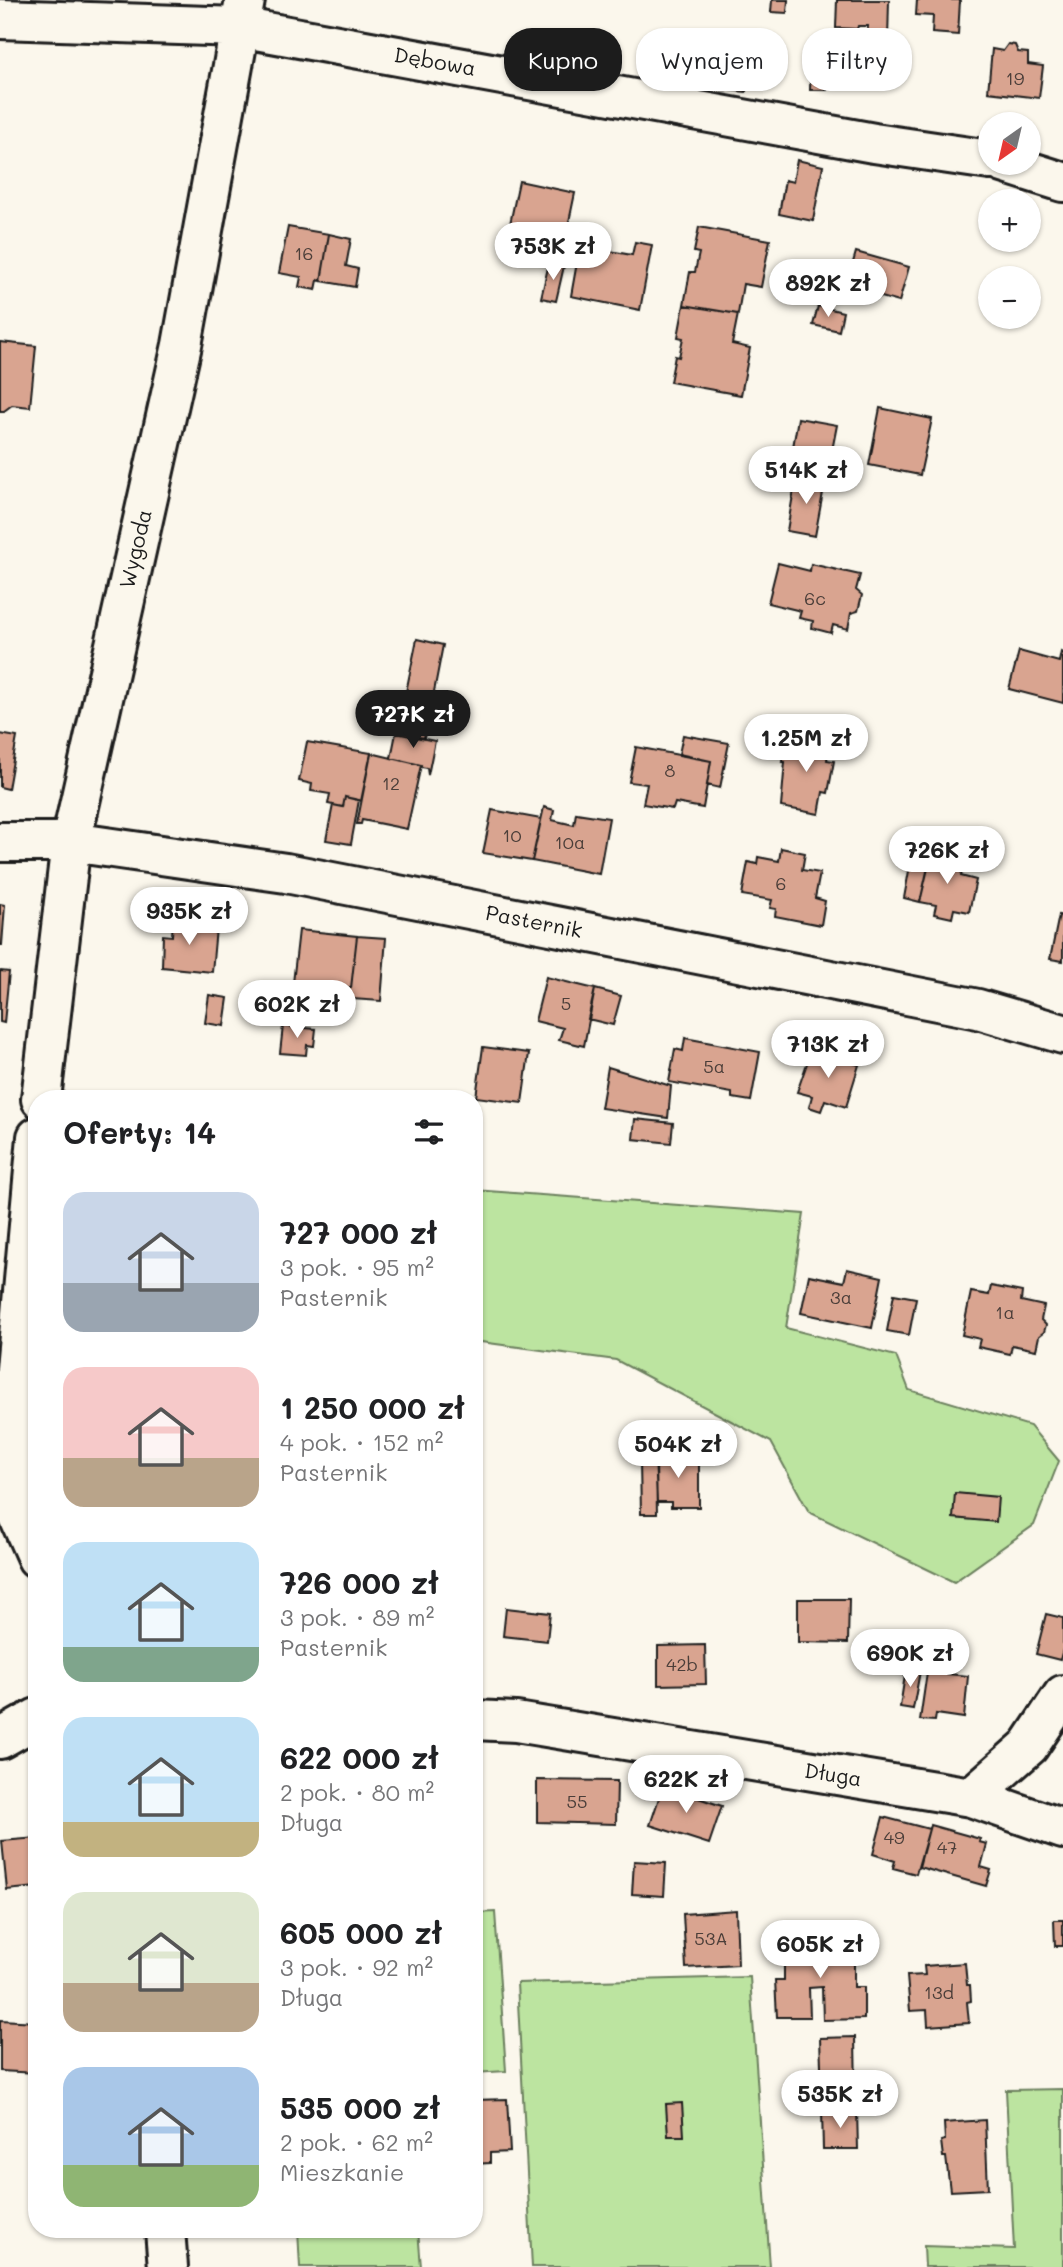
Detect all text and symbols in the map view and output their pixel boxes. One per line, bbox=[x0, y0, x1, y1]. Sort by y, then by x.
chip: Kupno bbox=[504, 28, 622, 91]
chip: Wynajem bbox=[636, 28, 788, 91]
chip: Filtry bbox=[802, 28, 912, 91]
street label: Dębowa bbox=[392, 40, 478, 81]
house number: 19 bbox=[1006, 66, 1025, 90]
north arrow bbox=[978, 112, 1041, 175]
map controls bbox=[978, 112, 1041, 329]
button: + bbox=[978, 189, 1041, 252]
pin: 753K zł bbox=[488, 222, 618, 282]
text: 753K zł bbox=[511, 230, 595, 260]
house number: 16 bbox=[295, 241, 313, 265]
pin: 892K zł bbox=[763, 260, 893, 319]
button: − bbox=[978, 266, 1041, 329]
text: 892K zł bbox=[785, 267, 871, 297]
pin: 514K zł bbox=[741, 447, 871, 506]
text: 514K zł bbox=[765, 454, 847, 484]
street label: Wygoda bbox=[112, 506, 157, 591]
house number: 6c bbox=[804, 586, 826, 610]
pin: 727K zł bbox=[348, 690, 478, 750]
text: 727K zł bbox=[371, 698, 455, 728]
pin: 1.25M zł bbox=[734, 714, 878, 774]
text: 1.25M zł bbox=[760, 722, 852, 752]
house number: 8 bbox=[665, 758, 676, 782]
house number: 12 bbox=[382, 771, 400, 795]
house number: 10 bbox=[502, 823, 522, 847]
pin: 726K zł bbox=[882, 826, 1012, 886]
house number: 10a bbox=[555, 830, 585, 854]
text: 726K zł bbox=[905, 834, 989, 864]
house number: 6 bbox=[776, 871, 786, 895]
pin: 935K zł bbox=[124, 888, 254, 947]
text: 935K zł bbox=[146, 895, 232, 925]
street label: Pasternik bbox=[484, 898, 585, 943]
pin: 602K zł bbox=[232, 981, 362, 1040]
text: 602K zł bbox=[254, 988, 340, 1018]
house number: 5 bbox=[561, 991, 571, 1015]
pin: 713K zł bbox=[763, 1020, 893, 1080]
text: 713K zł bbox=[787, 1028, 869, 1058]
house number: 5a bbox=[703, 1054, 725, 1078]
text: Oferty: 14 bbox=[63, 1112, 216, 1152]
icon: filters bbox=[410, 1113, 448, 1151]
text: 727 000 zł bbox=[280, 1212, 437, 1252]
icon: home bbox=[119, 1220, 203, 1304]
text: 3 pok. · 95 m² bbox=[280, 1252, 434, 1282]
text: Pasternik bbox=[280, 1282, 387, 1312]
house number: 3a bbox=[830, 1285, 852, 1309]
house number: 1a bbox=[995, 1300, 1015, 1324]
text: 1 250 000 zł bbox=[280, 1387, 465, 1427]
icon: home bbox=[119, 1395, 203, 1479]
pin: 504K zł bbox=[613, 1420, 743, 1480]
text: 4 pok. · 152 m² bbox=[280, 1427, 443, 1457]
text: 504K zł bbox=[634, 1428, 722, 1458]
text: Pasternik bbox=[280, 1457, 387, 1487]
text: 726 000 zł bbox=[280, 1562, 439, 1602]
icon: home bbox=[119, 1570, 203, 1654]
text: 3 pok. · 89 m² bbox=[280, 1602, 434, 1632]
pin: 690K zł bbox=[845, 1630, 975, 1689]
text: Pasternik bbox=[280, 1632, 387, 1662]
text: 690K zł bbox=[866, 1637, 954, 1667]
house number: 42b bbox=[666, 1652, 698, 1676]
text: 622 000 zł bbox=[280, 1737, 439, 1777]
icon: home bbox=[119, 1745, 203, 1829]
pin: 622K zł bbox=[621, 1756, 751, 1815]
street label: Długa bbox=[803, 1756, 864, 1791]
text: 622K zł bbox=[644, 1763, 728, 1793]
text: 2 pok. · 80 m² bbox=[280, 1777, 434, 1807]
house number: 55 bbox=[567, 1789, 588, 1813]
text: Długa bbox=[280, 1807, 343, 1837]
house number: 49 bbox=[883, 1825, 905, 1849]
house number: 47 bbox=[937, 1835, 957, 1859]
text: 605 000 zł bbox=[280, 1912, 442, 1952]
icon: home bbox=[119, 1920, 203, 2004]
pin: 605K zł bbox=[755, 1920, 885, 1980]
house number: 53A bbox=[694, 1926, 728, 1950]
text: 605K zł bbox=[777, 1928, 863, 1958]
text: 3 pok. · 92 m² bbox=[280, 1952, 433, 1982]
house number: 13d bbox=[924, 1980, 954, 2004]
text: Długa bbox=[280, 1982, 343, 2012]
pin: 535K zł bbox=[775, 2070, 905, 2130]
text: 535K zł bbox=[797, 2078, 883, 2108]
text: 535 000 zł bbox=[280, 2087, 440, 2127]
icon: home bbox=[119, 2095, 203, 2179]
text: 2 pok. · 62 m² bbox=[280, 2127, 433, 2157]
text: Mieszkanie bbox=[280, 2157, 404, 2187]

